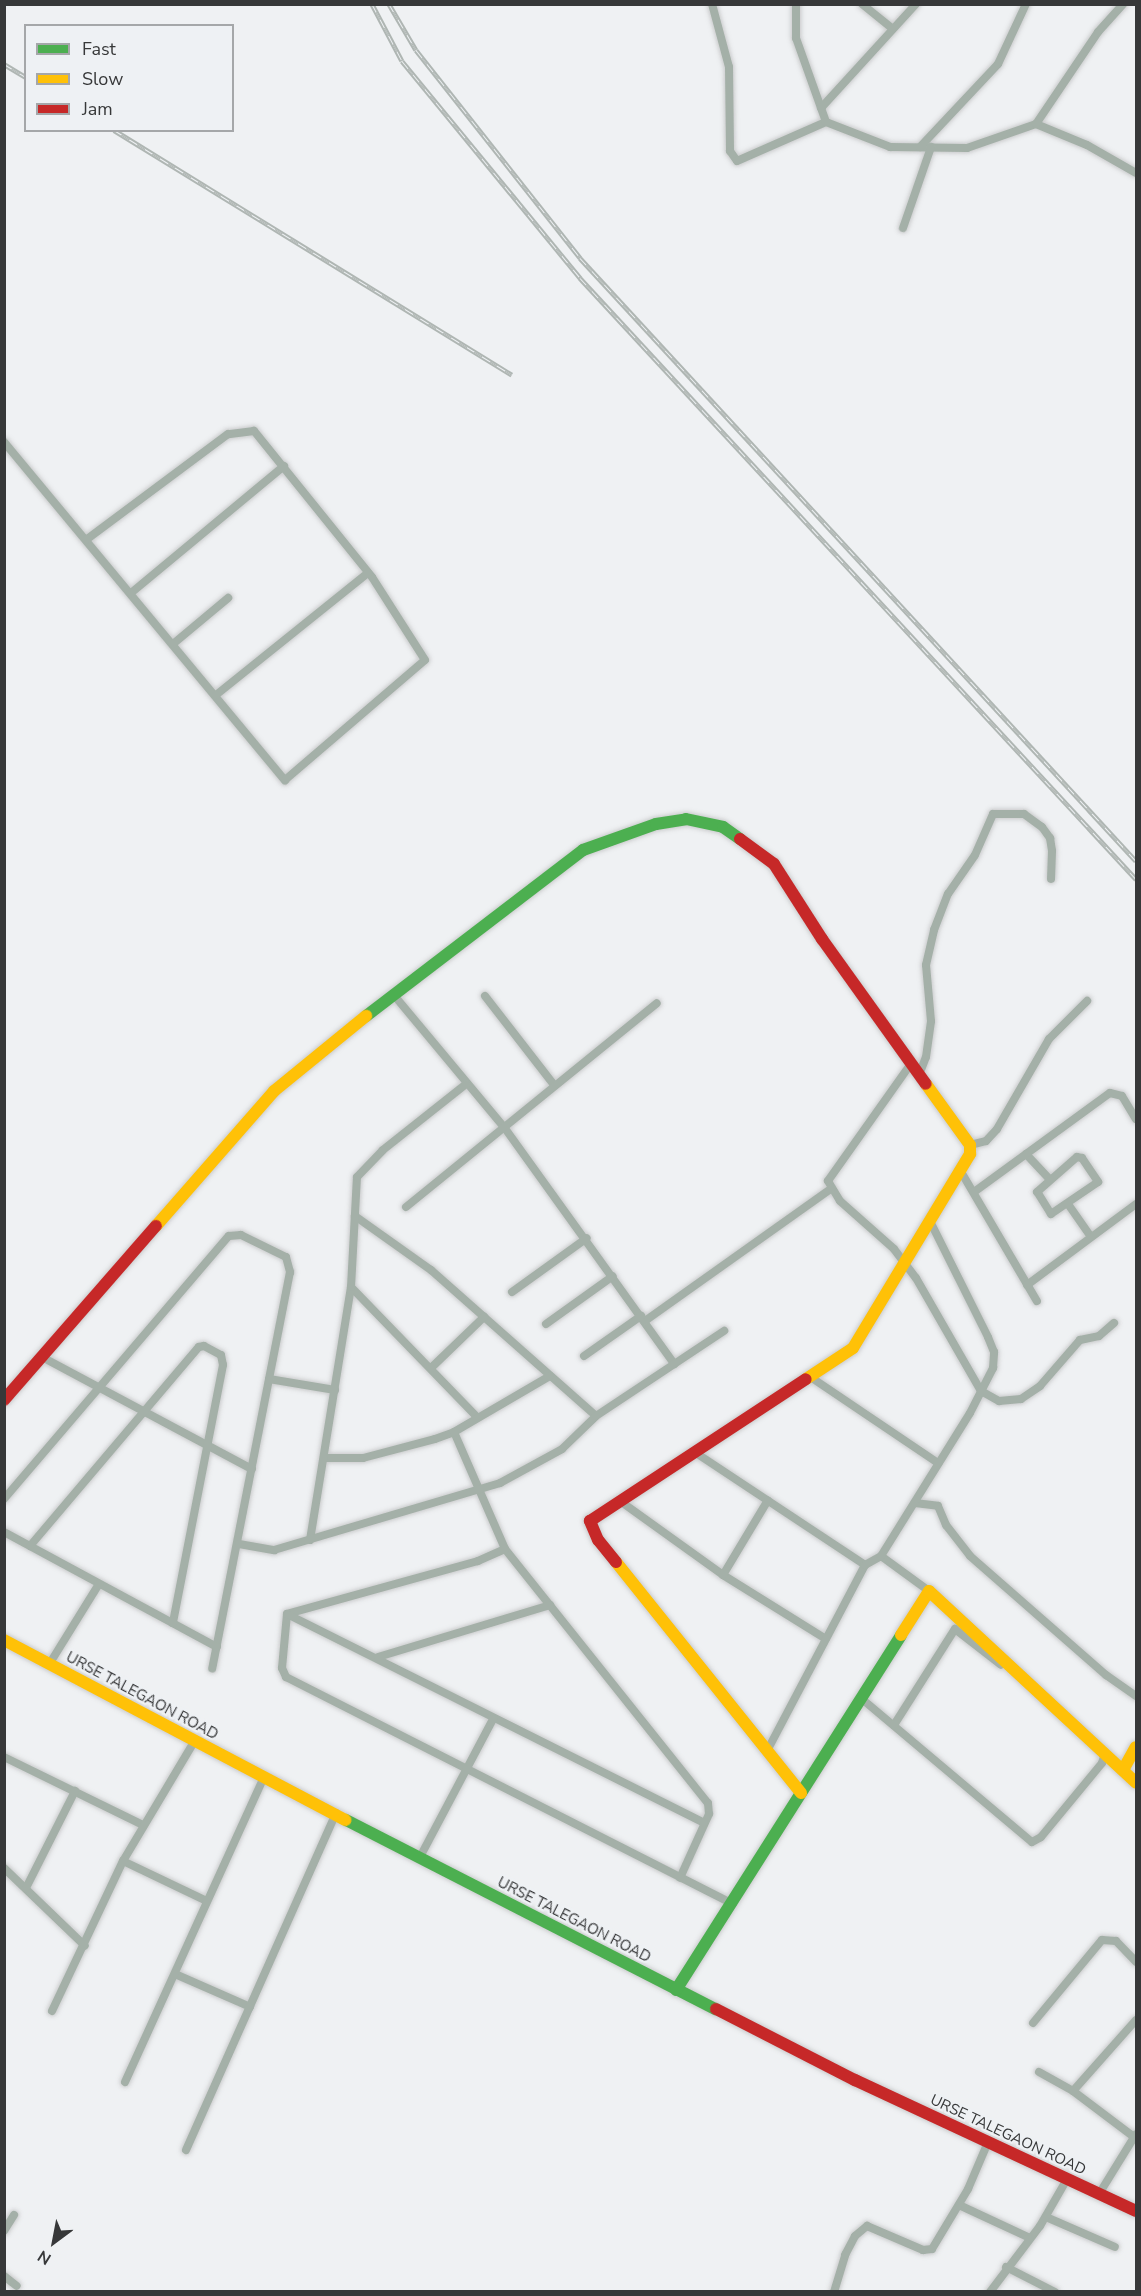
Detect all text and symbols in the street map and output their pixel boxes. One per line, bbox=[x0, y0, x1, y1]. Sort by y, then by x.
legend bbox=[24, 24, 234, 132]
text: Fast bbox=[82, 37, 116, 61]
text: Slow bbox=[82, 67, 123, 91]
text: Jam bbox=[82, 97, 113, 121]
street label: URSE TALEGAON ROAD bbox=[63, 1648, 221, 1744]
street label: URSE TALEGAON ROAD bbox=[494, 1873, 654, 1967]
street label: URSE TALEGAON ROAD bbox=[927, 2091, 1089, 2179]
north arrow bbox=[24, 2212, 84, 2272]
text: N bbox=[34, 2245, 55, 2270]

